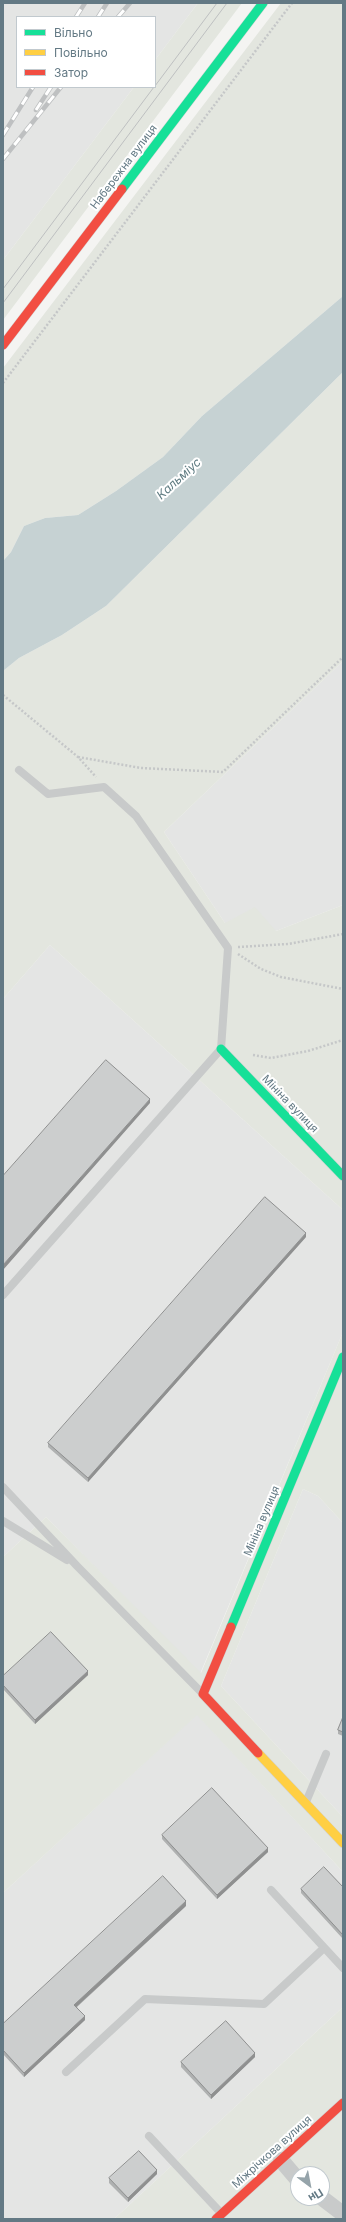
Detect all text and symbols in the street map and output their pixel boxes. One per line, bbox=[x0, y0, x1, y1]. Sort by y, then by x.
legend bbox=[16, 16, 156, 88]
text: Вільно bbox=[54, 25, 93, 40]
text: Повільно bbox=[54, 45, 108, 60]
text: Затор bbox=[54, 65, 88, 80]
street label: Набережна вулиця bbox=[88, 122, 160, 212]
water label: Кальміус bbox=[154, 455, 204, 503]
street label: Мініна вулиця bbox=[259, 1072, 321, 1136]
street label: Мініна вулиця bbox=[241, 1484, 283, 1558]
street label: Міжрічкова вулиця bbox=[230, 2113, 314, 2191]
north arrow bbox=[290, 2166, 330, 2206]
text: Пн bbox=[306, 2185, 326, 2205]

